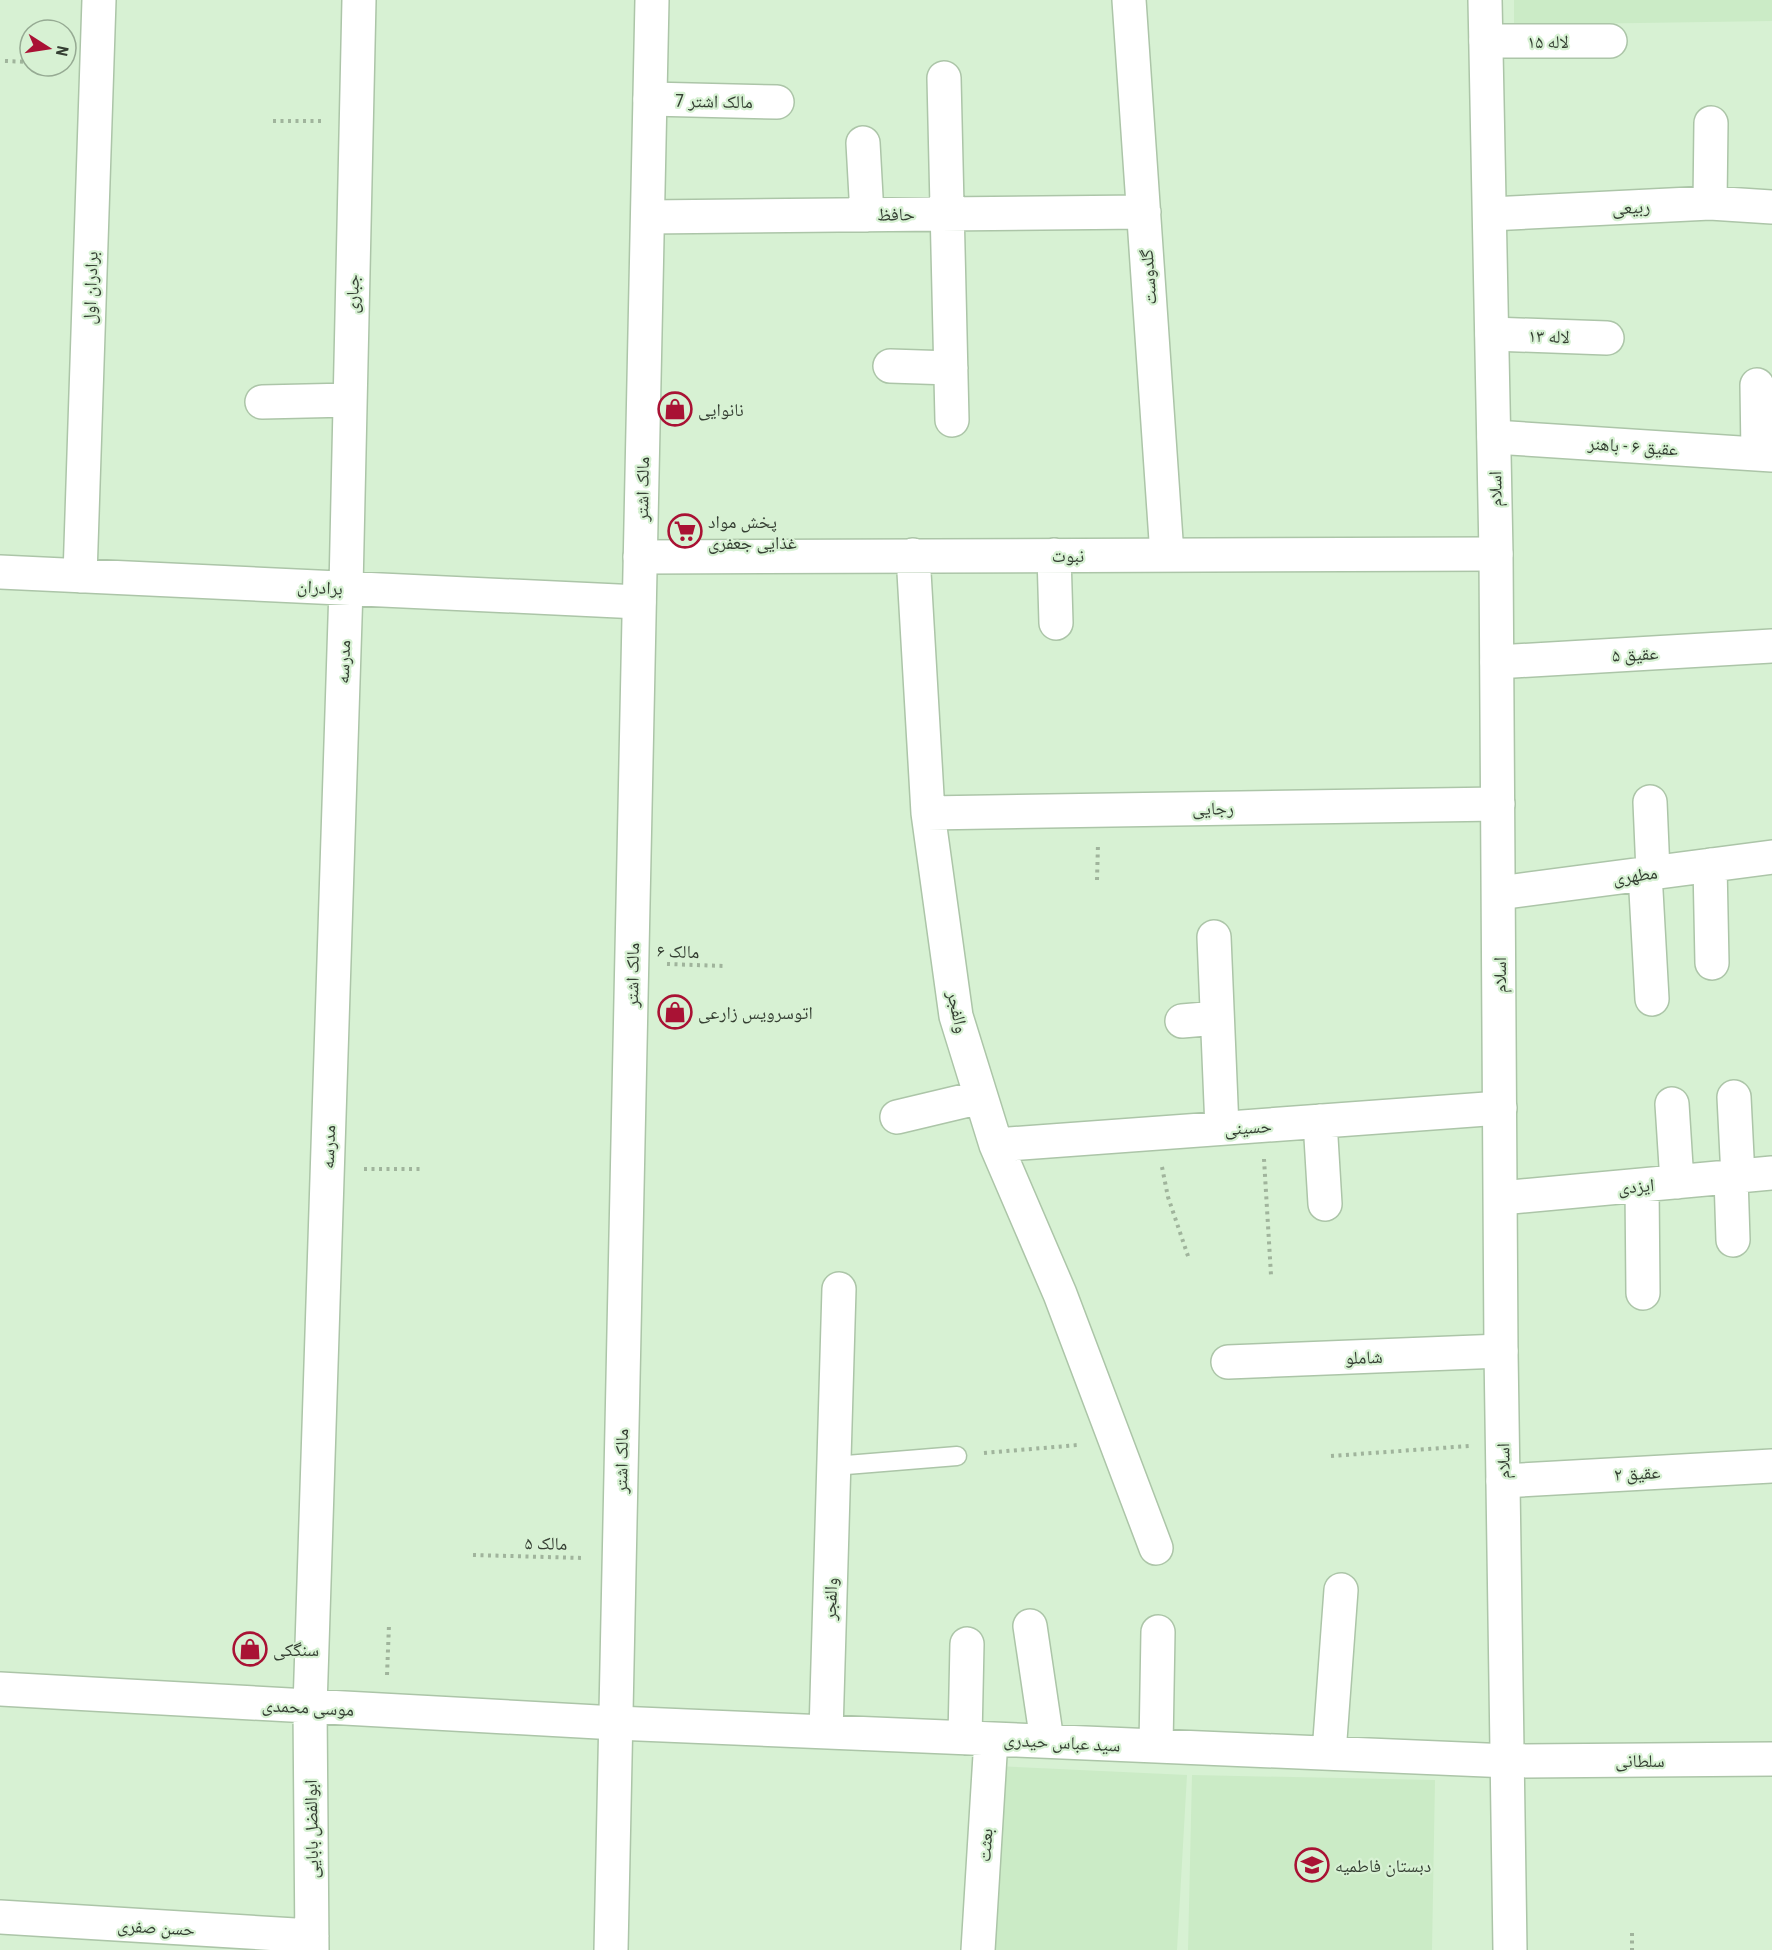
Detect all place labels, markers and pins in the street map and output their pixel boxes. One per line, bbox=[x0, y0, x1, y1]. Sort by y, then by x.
shop icon: نانوایی bbox=[657, 391, 693, 427]
place label: نانوایی bbox=[698, 399, 744, 421]
place label: پخش مواد غذایی جعفری bbox=[708, 511, 797, 554]
supermarket icon: پخش مواد غذایی جعفری bbox=[667, 513, 703, 549]
shop icon: اتوسرویس زارعی bbox=[657, 994, 693, 1030]
place label: اتوسرویس زارعی bbox=[698, 1002, 813, 1024]
shop icon: سنگکی bbox=[232, 1631, 268, 1667]
place label: سنگکی bbox=[273, 1639, 319, 1661]
school or university icon: دبستان فاطمیه bbox=[1294, 1847, 1330, 1883]
place label: دبستان فاطمیه bbox=[1335, 1855, 1431, 1877]

